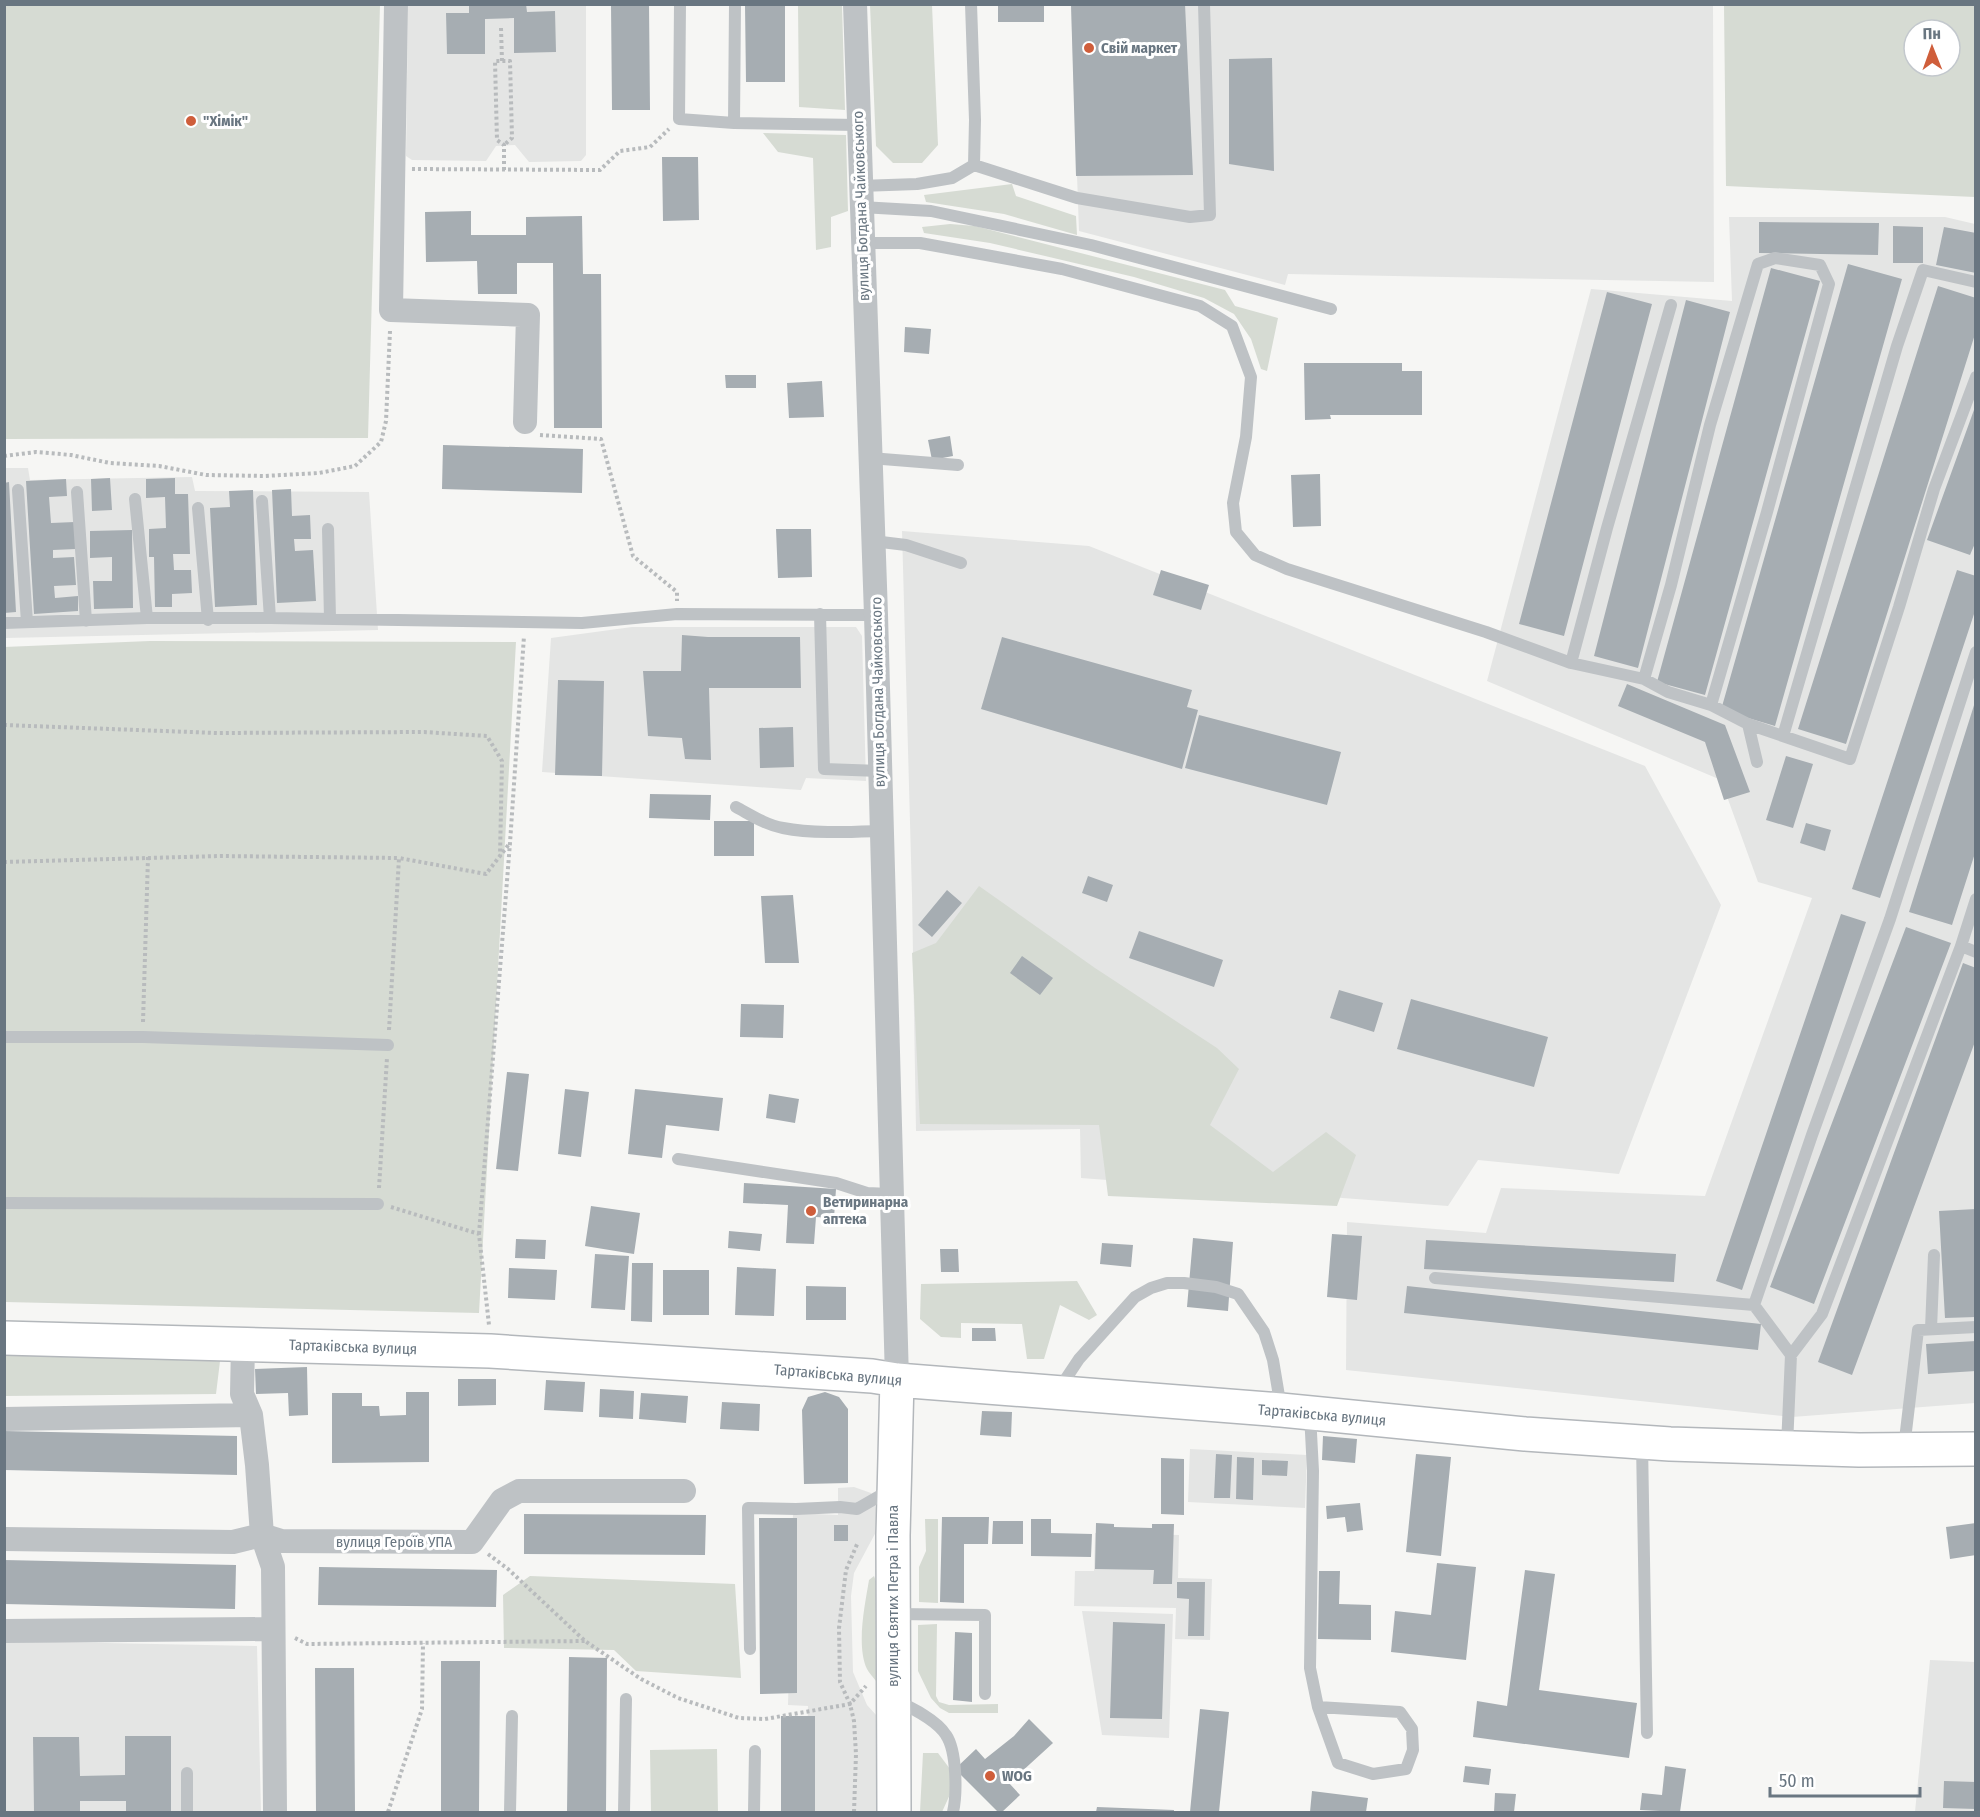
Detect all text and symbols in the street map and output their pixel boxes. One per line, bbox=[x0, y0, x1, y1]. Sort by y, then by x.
north arrow bbox=[1902, 18, 1962, 78]
text: Пн bbox=[1923, 24, 1941, 43]
place label: Свiй маркет bbox=[1101, 39, 1178, 57]
marker: Свiй маркет bbox=[1082, 41, 1096, 55]
street label: вулиця Богдана Чайковського bbox=[849, 110, 873, 302]
place label: "Хімік" bbox=[203, 112, 248, 130]
marker: "Хімік" bbox=[184, 114, 198, 128]
street label: вулиця Богдана Чайковського bbox=[867, 596, 889, 787]
place label: Ветиринарна аптека bbox=[823, 1193, 909, 1228]
marker: Ветиринарна аптека bbox=[804, 1204, 818, 1218]
street label: Тартаківська вулиця bbox=[288, 1336, 418, 1358]
street label: Тартаківська вулиця bbox=[773, 1360, 903, 1390]
street label: Тартаківська вулиця bbox=[1257, 1400, 1387, 1430]
street label: вулиця Святих Петра і Павла bbox=[884, 1505, 902, 1687]
street label: вулиця Героїв УПА bbox=[336, 1533, 452, 1551]
scale bar bbox=[1770, 1760, 1920, 1798]
place label: WOG bbox=[1002, 1767, 1032, 1785]
marker: WOG bbox=[983, 1769, 997, 1783]
text: 50 m bbox=[1779, 1770, 1815, 1792]

